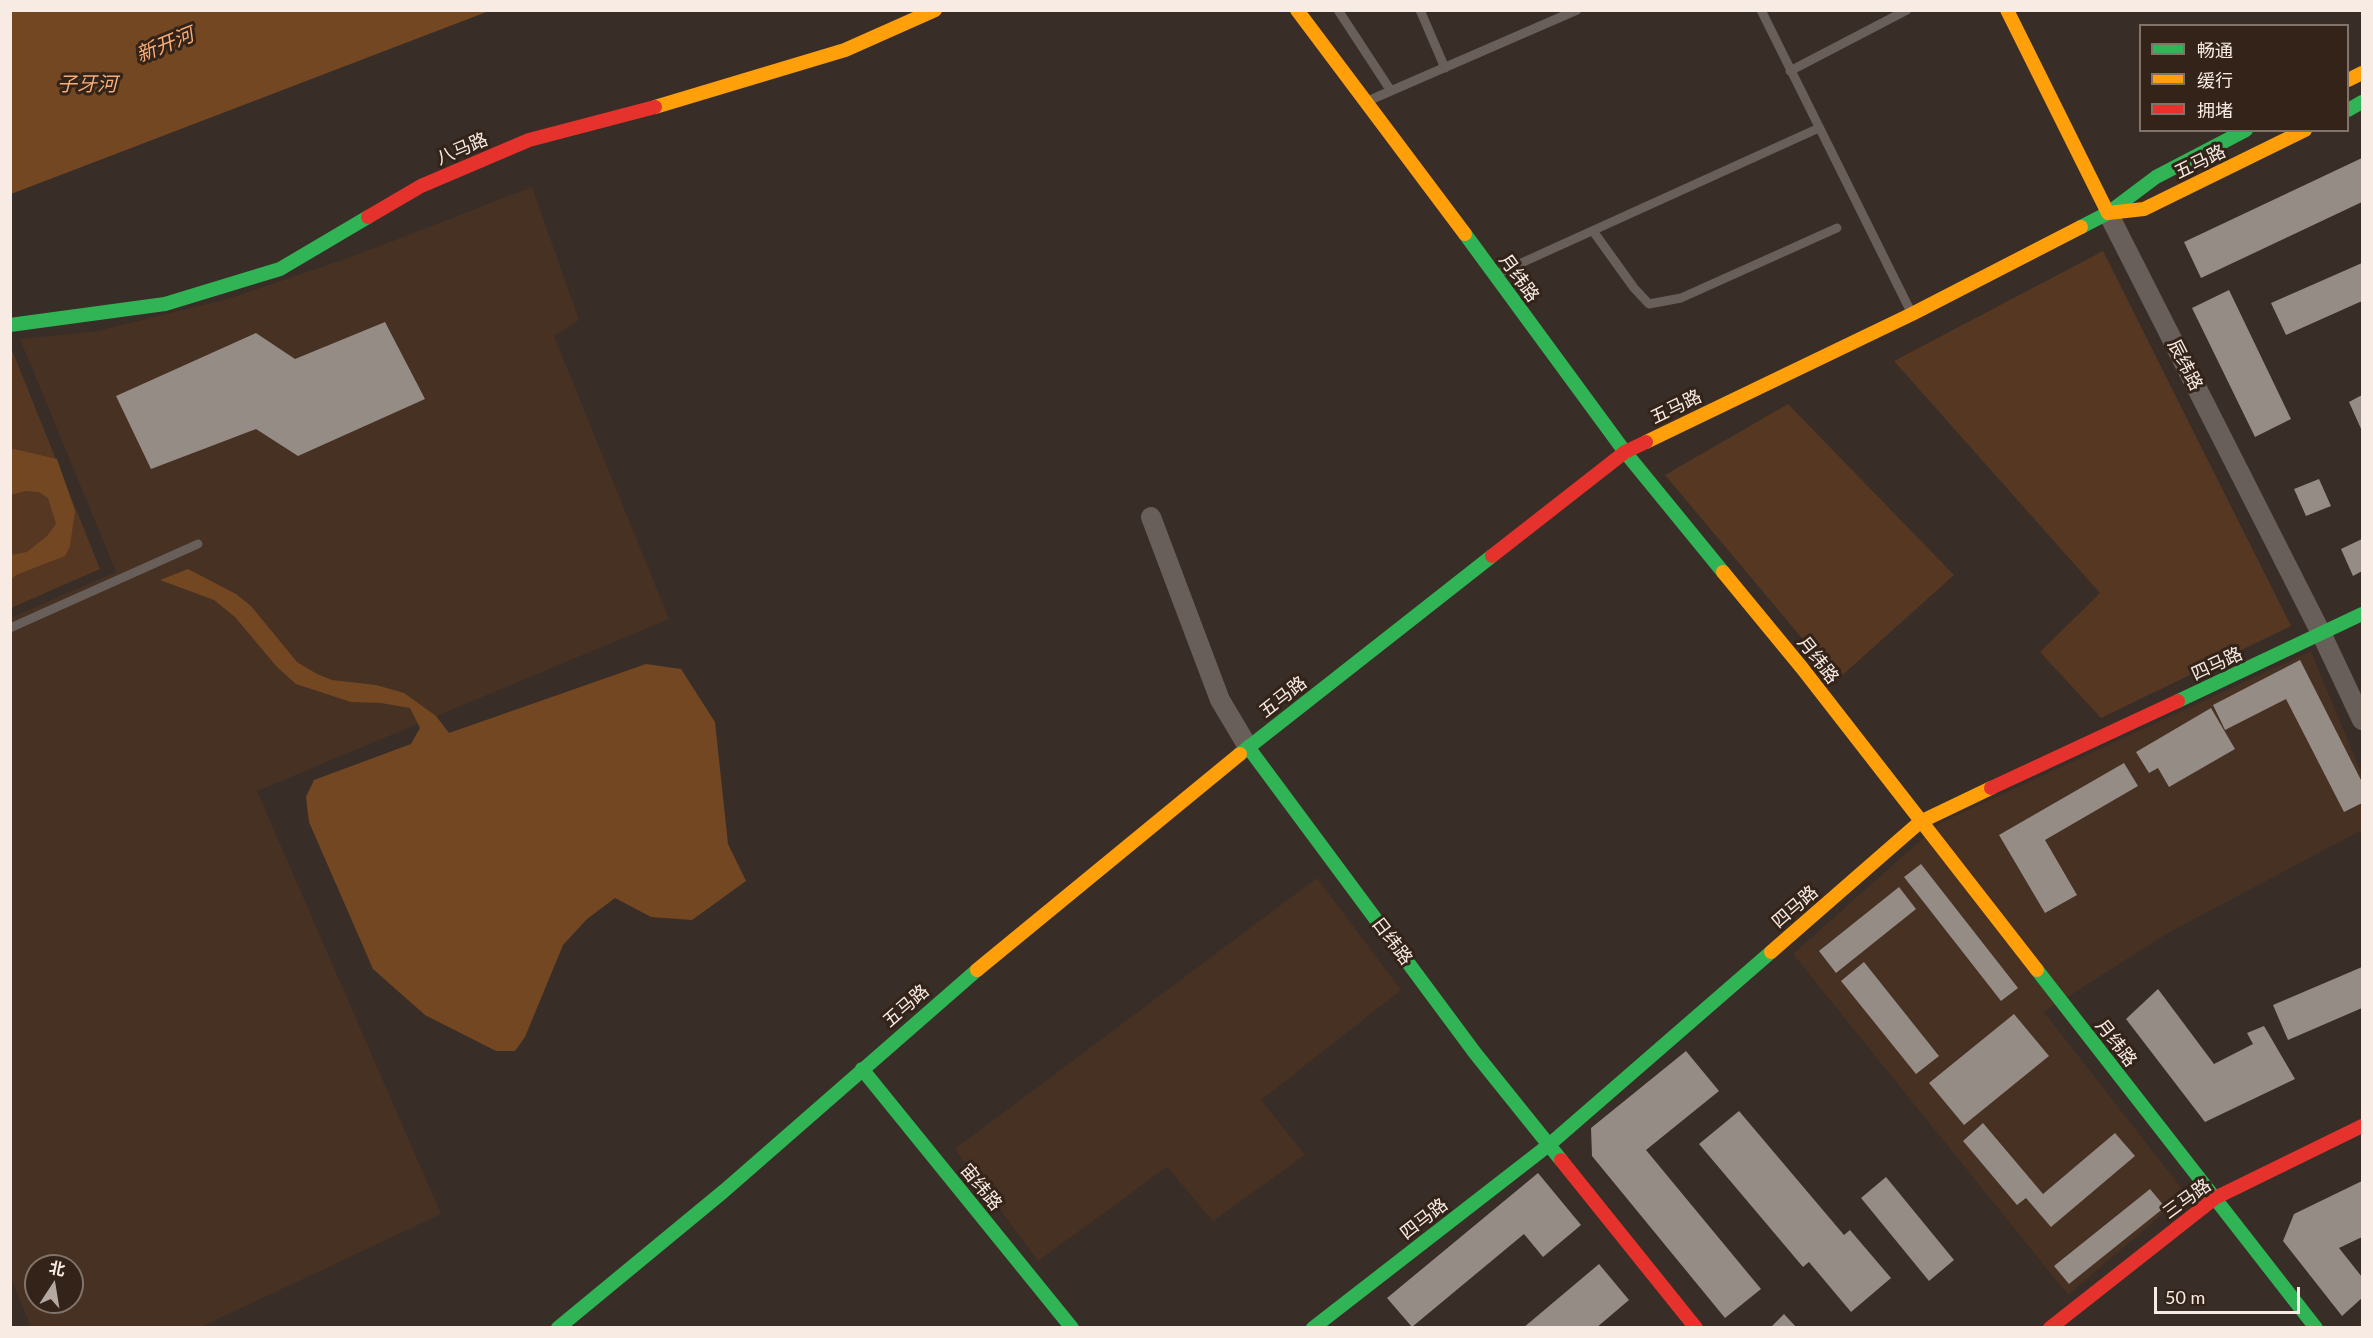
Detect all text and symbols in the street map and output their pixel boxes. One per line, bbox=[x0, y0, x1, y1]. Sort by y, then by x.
water label: 新开河 bbox=[133, 23, 197, 67]
legend bbox=[2139, 24, 2349, 132]
text: 畅通 bbox=[2197, 39, 2233, 61]
text: 缓行 bbox=[2197, 69, 2233, 91]
water label: 子牙河 bbox=[57, 73, 117, 97]
text: 拥堵 bbox=[2197, 99, 2233, 121]
street label: 八马路 bbox=[433, 129, 491, 169]
street label: 五马路 bbox=[2171, 140, 2229, 184]
street label: 月纬路 bbox=[1494, 250, 1544, 306]
street label: 辰纬路 bbox=[2163, 336, 2207, 394]
street label: 五马路 bbox=[1647, 385, 1705, 429]
street label: 月纬路 bbox=[1793, 632, 1843, 688]
street label: 四马路 bbox=[2188, 643, 2246, 685]
street label: 五马路 bbox=[1255, 672, 1311, 722]
street label: 四马路 bbox=[1768, 881, 1822, 933]
street label: 日纬路 bbox=[1367, 913, 1417, 969]
street label: 五马路 bbox=[879, 980, 933, 1032]
street label: 月纬路 bbox=[2091, 1015, 2141, 1071]
street label: 宙纬路 bbox=[956, 1159, 1006, 1215]
street label: 三马路 bbox=[2159, 1174, 2215, 1224]
street label: 四马路 bbox=[1396, 1194, 1452, 1244]
north arrow bbox=[24, 1254, 84, 1314]
text: 北 bbox=[48, 1257, 67, 1279]
scale bar bbox=[2157, 1275, 2302, 1313]
text: 50 m bbox=[2165, 1286, 2205, 1308]

